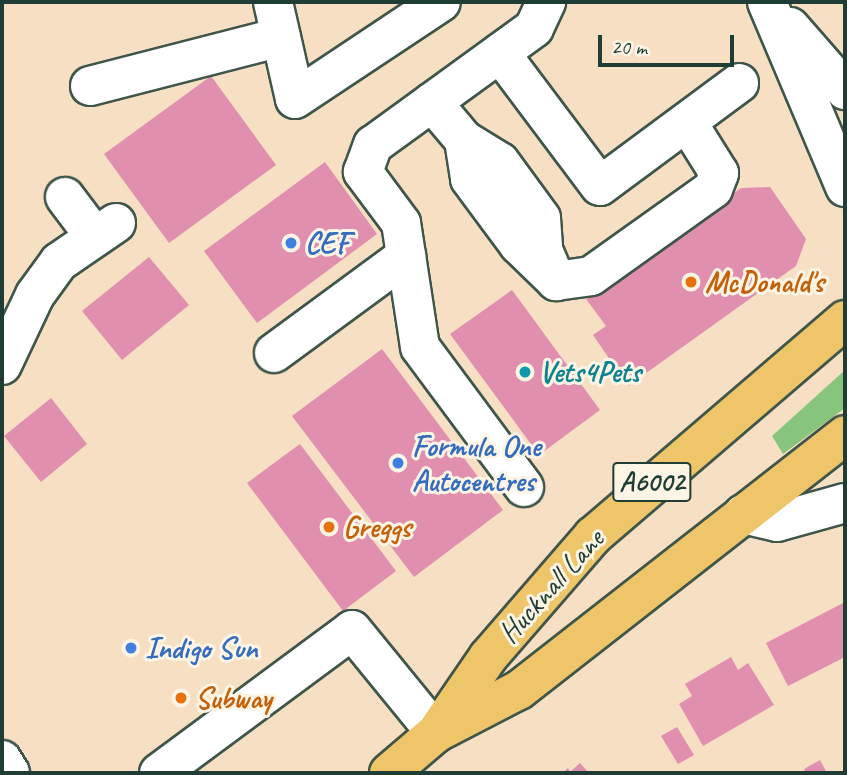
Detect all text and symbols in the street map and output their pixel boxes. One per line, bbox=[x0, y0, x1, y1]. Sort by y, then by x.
scale bar bbox=[602, 21, 738, 65]
text: 20 m bbox=[611, 34, 647, 60]
place label: CEF bbox=[305, 225, 349, 261]
marker: CEF bbox=[283, 235, 299, 251]
place label: McDonald's bbox=[705, 264, 824, 300]
marker: McDonald's bbox=[683, 274, 699, 290]
place label: Vets4Pets bbox=[539, 354, 641, 390]
marker: Vets4Pets bbox=[517, 364, 533, 380]
place label: Formula One Autocentres bbox=[412, 428, 541, 498]
marker: Formula One Autocentres bbox=[390, 455, 406, 471]
road number: A6002 bbox=[612, 458, 692, 506]
place label: Greggs bbox=[343, 509, 411, 545]
marker: Greggs bbox=[321, 519, 337, 535]
street label: Hucknall Lane bbox=[490, 521, 612, 651]
place label: Indigo Sun bbox=[145, 630, 257, 666]
marker: Indigo Sun bbox=[123, 640, 139, 656]
place label: Subway bbox=[195, 680, 271, 716]
marker: Subway bbox=[173, 690, 189, 706]

